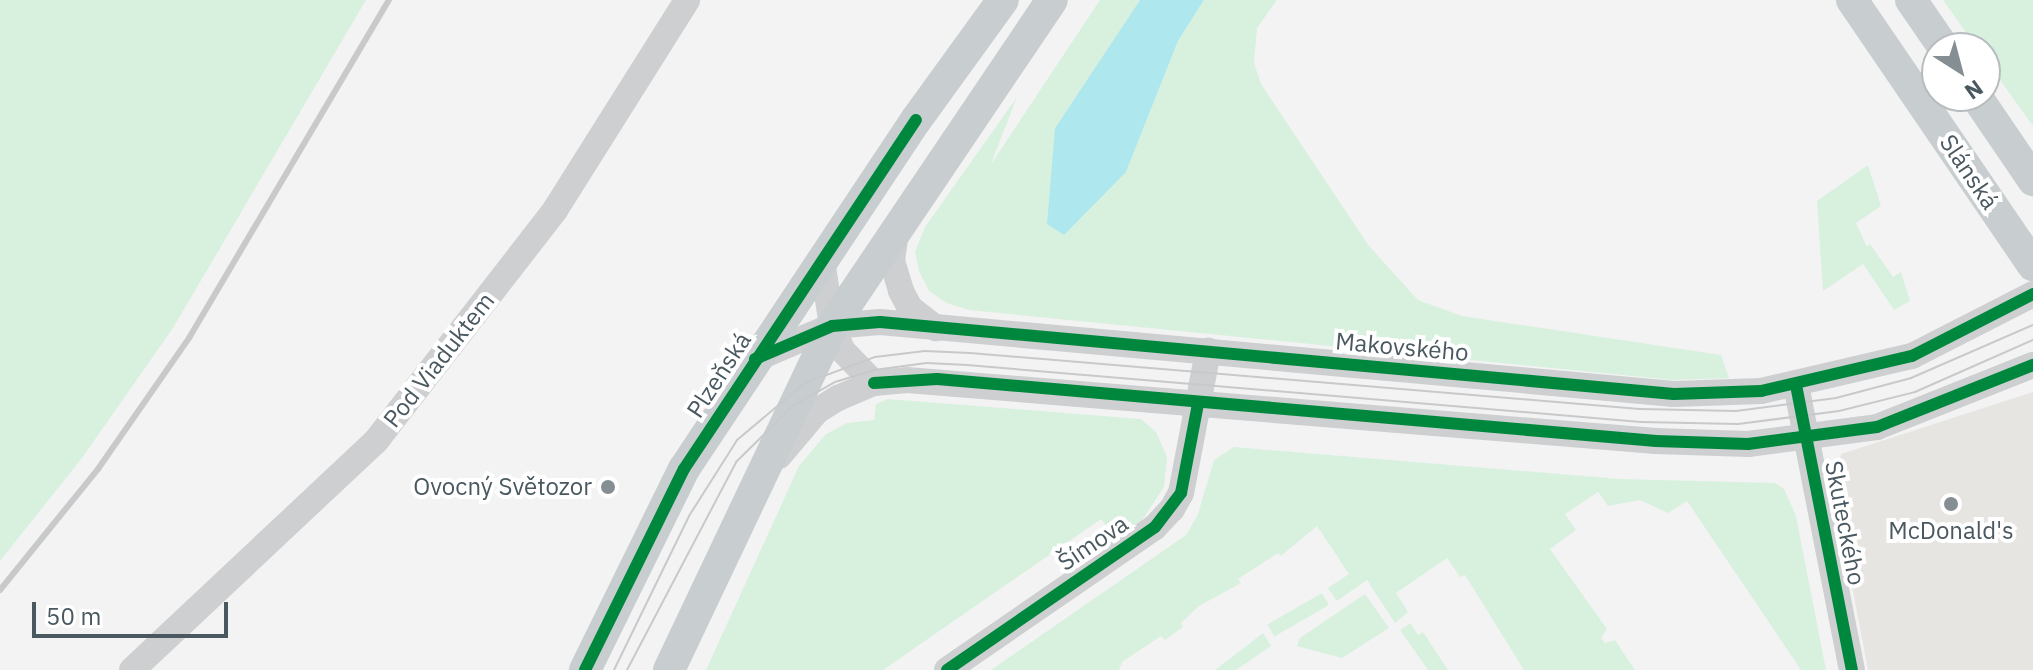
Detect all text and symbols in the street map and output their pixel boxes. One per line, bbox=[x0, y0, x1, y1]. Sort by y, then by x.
north arrow bbox=[1921, 32, 2001, 112]
text: N bbox=[1959, 74, 1989, 107]
street label: Slánská bbox=[1934, 129, 2004, 215]
street label: Pod Viaduktem bbox=[377, 287, 501, 433]
street label: Plzeňská bbox=[681, 327, 757, 423]
street label: Makovského bbox=[1334, 327, 1470, 367]
street label: Skuteckého bbox=[1819, 458, 1871, 588]
place label: Ovocný Světozor bbox=[413, 473, 592, 501]
marker: Ovocný Světozor bbox=[599, 478, 617, 496]
marker: McDonald's bbox=[1942, 495, 1960, 513]
street label: Šímova bbox=[1052, 509, 1134, 577]
place label: McDonald's bbox=[1888, 517, 2014, 545]
scale bar bbox=[36, 586, 232, 636]
text: 50 m bbox=[46, 600, 101, 632]

